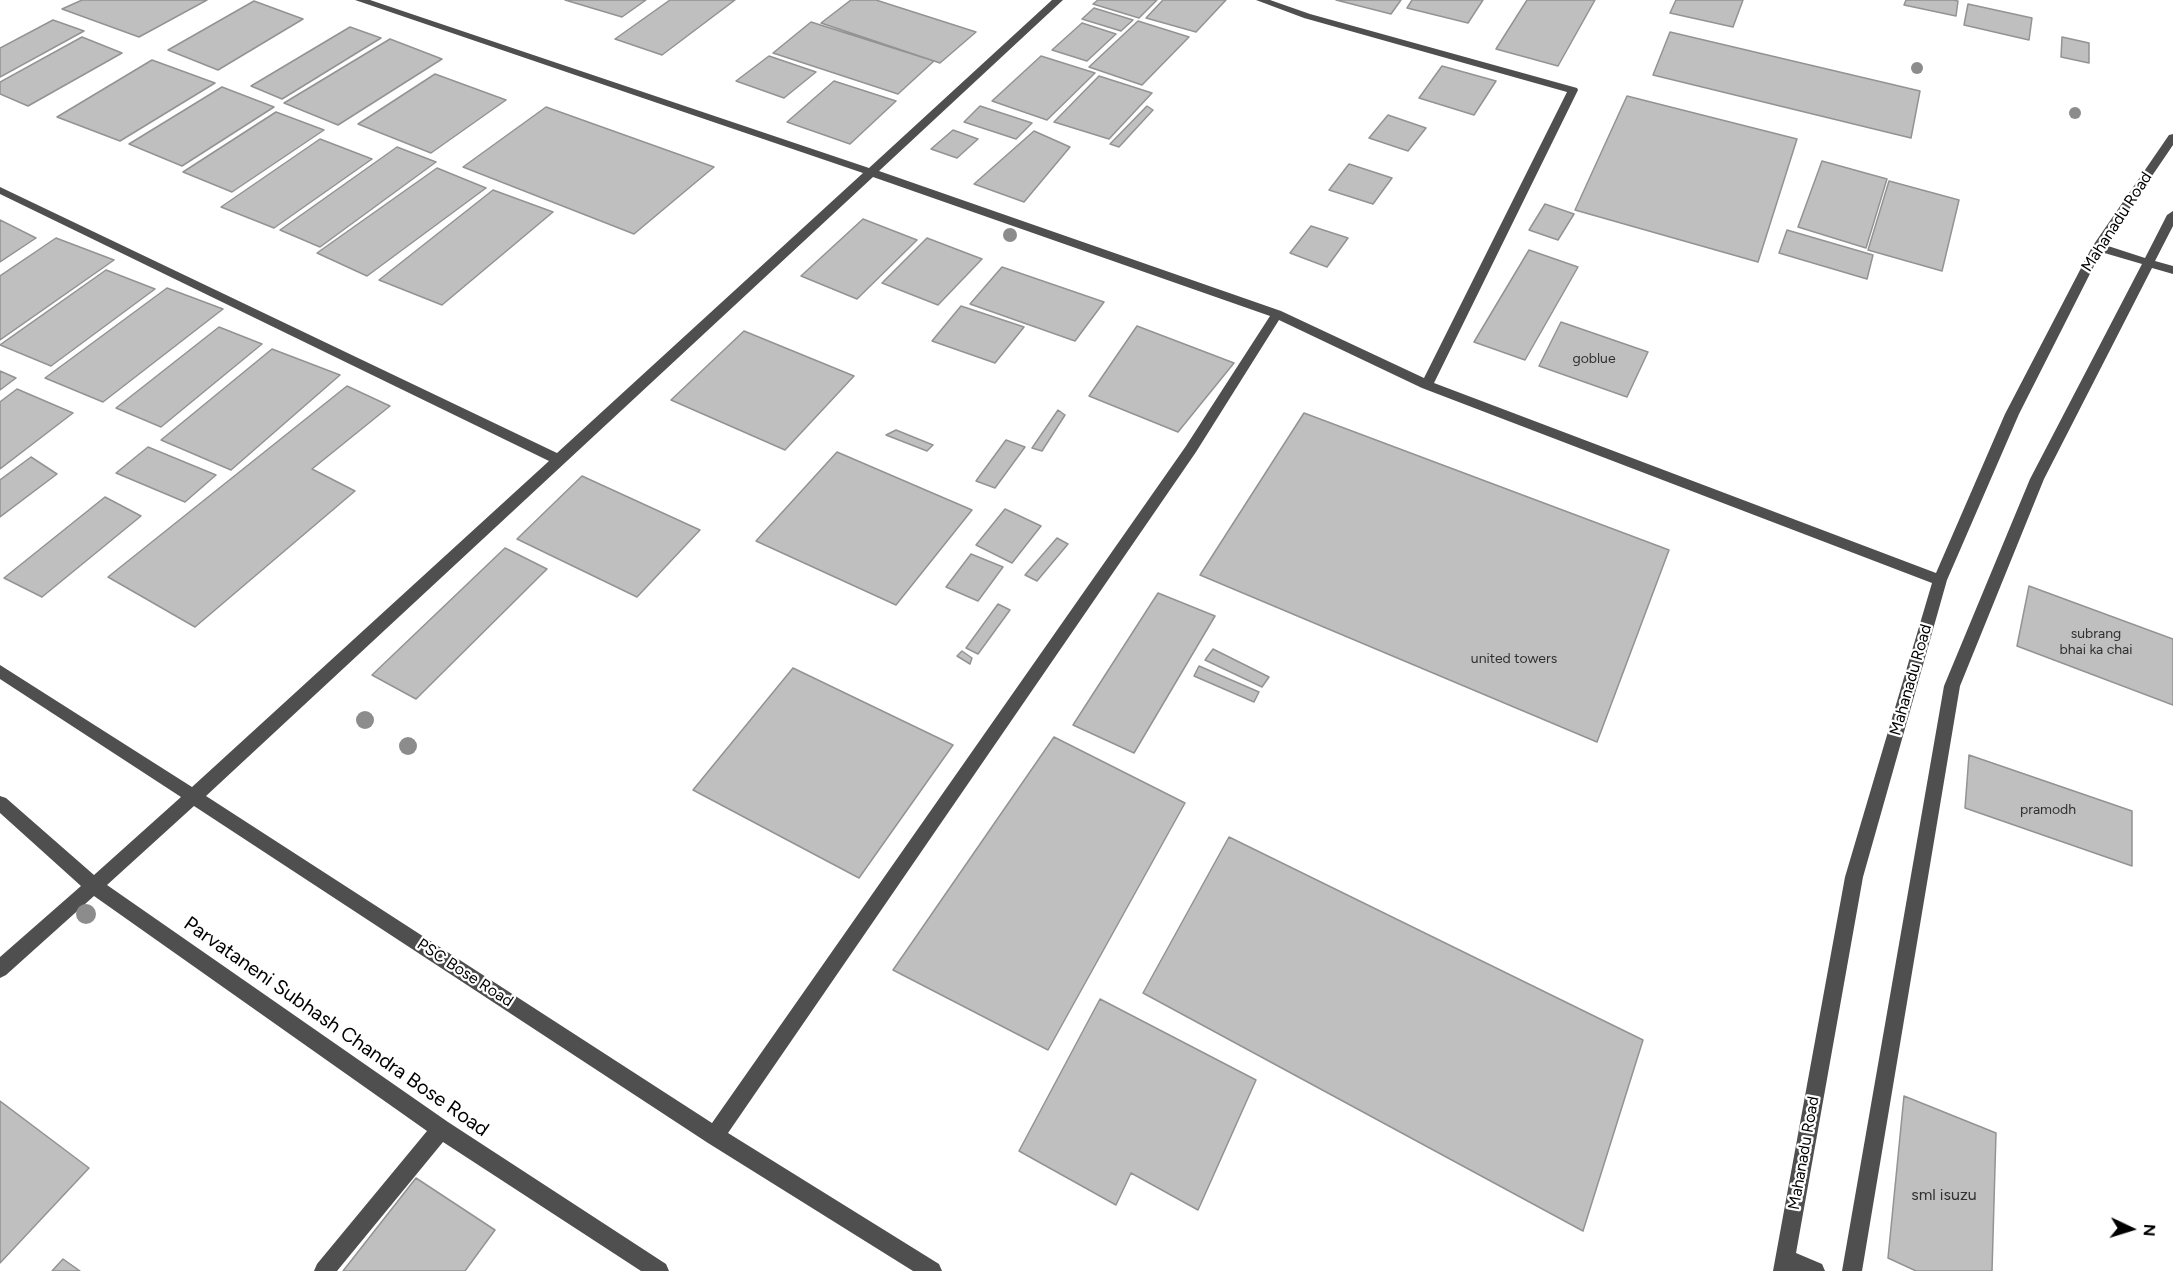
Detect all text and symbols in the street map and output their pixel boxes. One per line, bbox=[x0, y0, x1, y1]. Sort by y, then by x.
street label: Mahanadu Road bbox=[2078, 169, 2156, 275]
house number: goblue bbox=[1572, 351, 1616, 367]
street label: Mahanadu Road bbox=[1886, 622, 1936, 738]
house number: subrang bhai ka chai bbox=[2060, 626, 2132, 658]
house number: united towers bbox=[1471, 651, 1557, 667]
house number: pramodh bbox=[2020, 802, 2076, 818]
street label: Parvataneni Subhash Chandra Bose Road bbox=[179, 912, 493, 1142]
street label: PSC Bose Road bbox=[413, 935, 517, 1011]
street label: Mahanadu Road bbox=[1785, 1095, 1823, 1211]
house number: sml isuzu bbox=[1911, 1185, 1977, 1205]
north arrow bbox=[2101, 1199, 2161, 1259]
text: N bbox=[2140, 1223, 2159, 1237]

